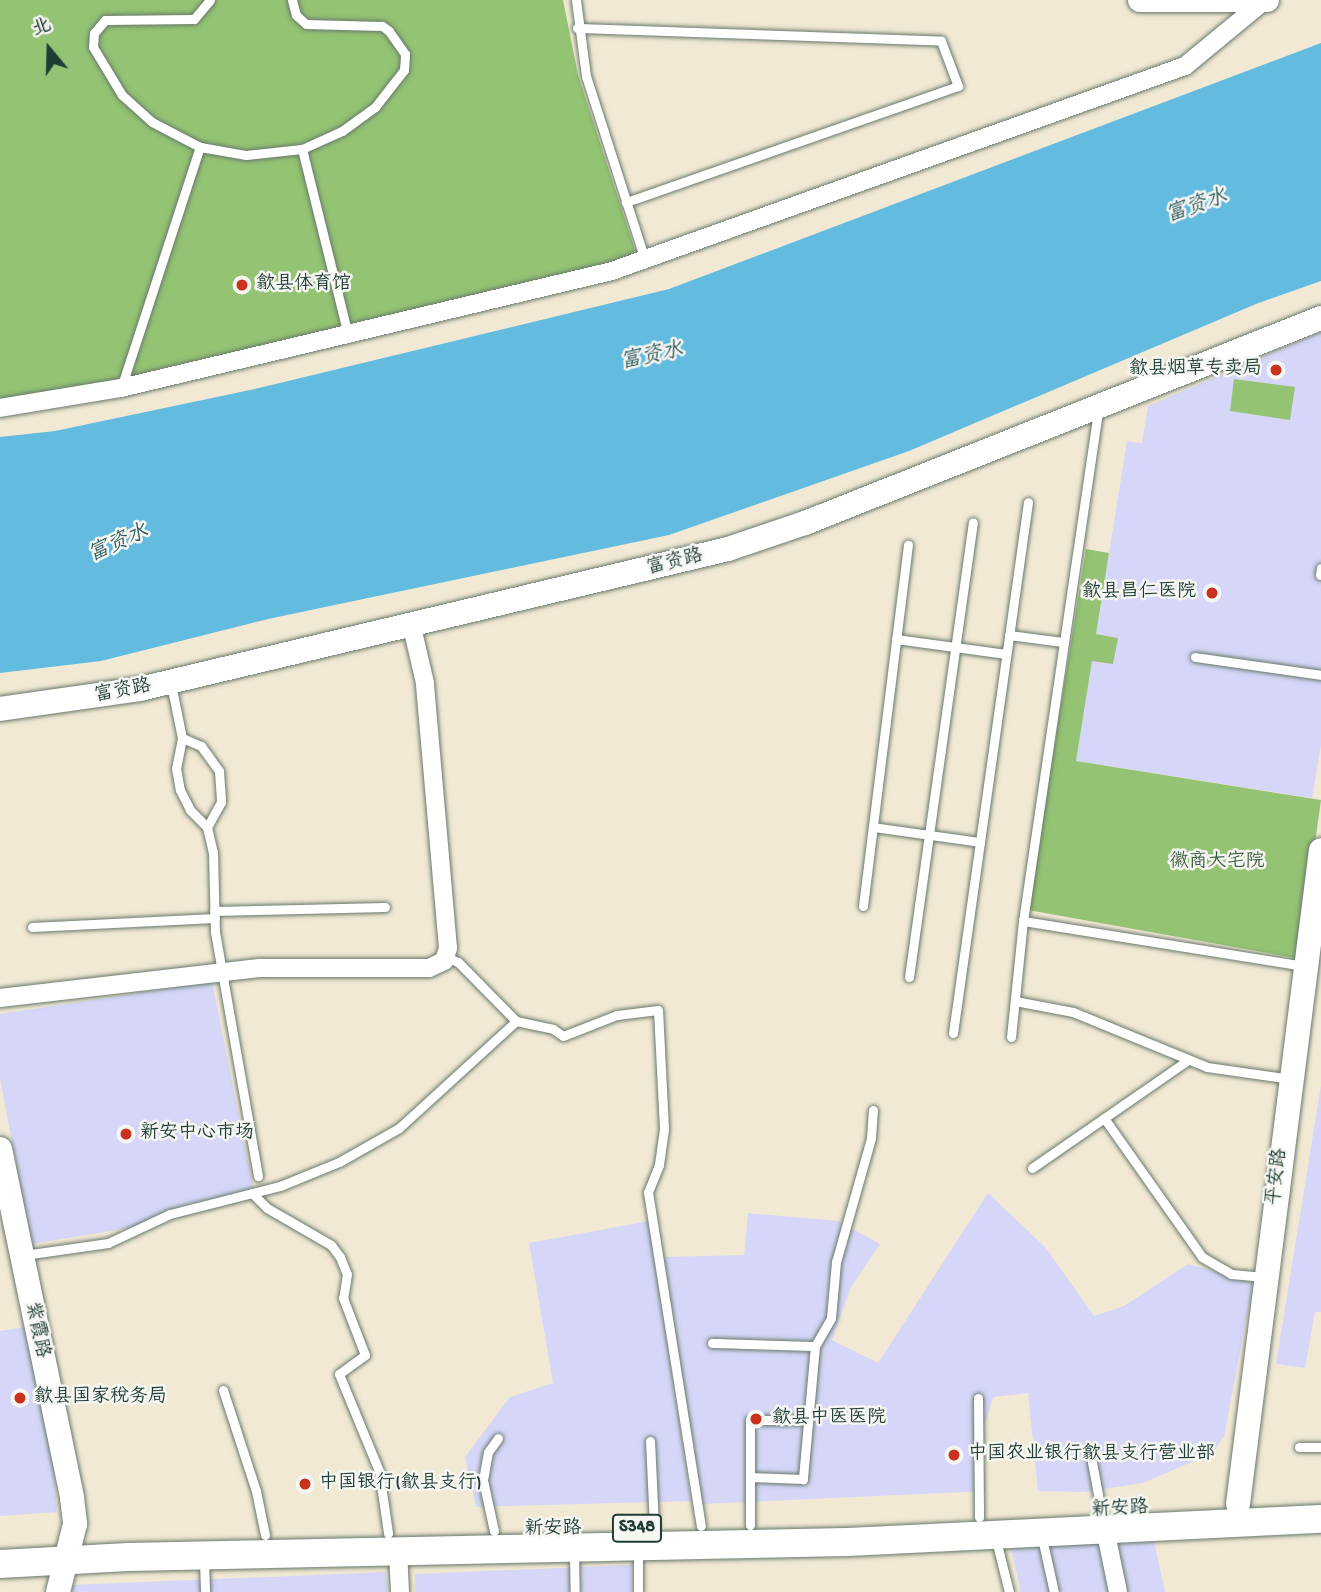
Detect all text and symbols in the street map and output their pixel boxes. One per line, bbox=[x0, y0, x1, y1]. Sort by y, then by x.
north arrow bbox=[14, 14, 84, 84]
text: 北 bbox=[29, 15, 55, 43]
water label: 富资水 bbox=[1163, 186, 1231, 230]
place label: 歙县体育馆 bbox=[256, 274, 351, 296]
marker: 歙县体育馆 bbox=[234, 277, 250, 293]
water label: 富资水 bbox=[619, 339, 685, 377]
place label: 歙县烟草专卖局 bbox=[1129, 359, 1262, 381]
marker: 歙县烟草专卖局 bbox=[1268, 362, 1284, 378]
water label: 富资水 bbox=[85, 521, 153, 569]
street label: 富资路 bbox=[645, 545, 705, 581]
place label: 歙县昌仁医院 bbox=[1082, 582, 1196, 604]
marker: 歙县昌仁医院 bbox=[1202, 583, 1222, 603]
street label: 富资路 bbox=[93, 675, 153, 709]
park label: 徽商大宅院 bbox=[1170, 852, 1264, 874]
place label: 新安中心市场 bbox=[140, 1123, 254, 1145]
marker: 新安中心市场 bbox=[118, 1126, 134, 1142]
street label: 平安路 bbox=[1263, 1147, 1293, 1207]
street label: 紫霞路 bbox=[19, 1300, 53, 1360]
place label: 歙县国家税务局 bbox=[34, 1387, 167, 1409]
marker: 歙县国家税务局 bbox=[12, 1390, 28, 1406]
place label: 歙县中医医院 bbox=[772, 1408, 886, 1430]
marker: 歙县中医医院 bbox=[746, 1409, 766, 1429]
place label: 中国农业银行歙县支行营业部 bbox=[968, 1444, 1215, 1466]
marker: 中国农业银行歙县支行营业部 bbox=[946, 1447, 962, 1463]
place label: 中国银行(歙县支行) bbox=[319, 1473, 482, 1495]
marker: 中国银行(歙县支行) bbox=[297, 1476, 313, 1492]
street label: 新安路 bbox=[1091, 1497, 1149, 1523]
road number: S348 bbox=[611, 1513, 663, 1542]
street label: 新安路 bbox=[524, 1518, 582, 1542]

